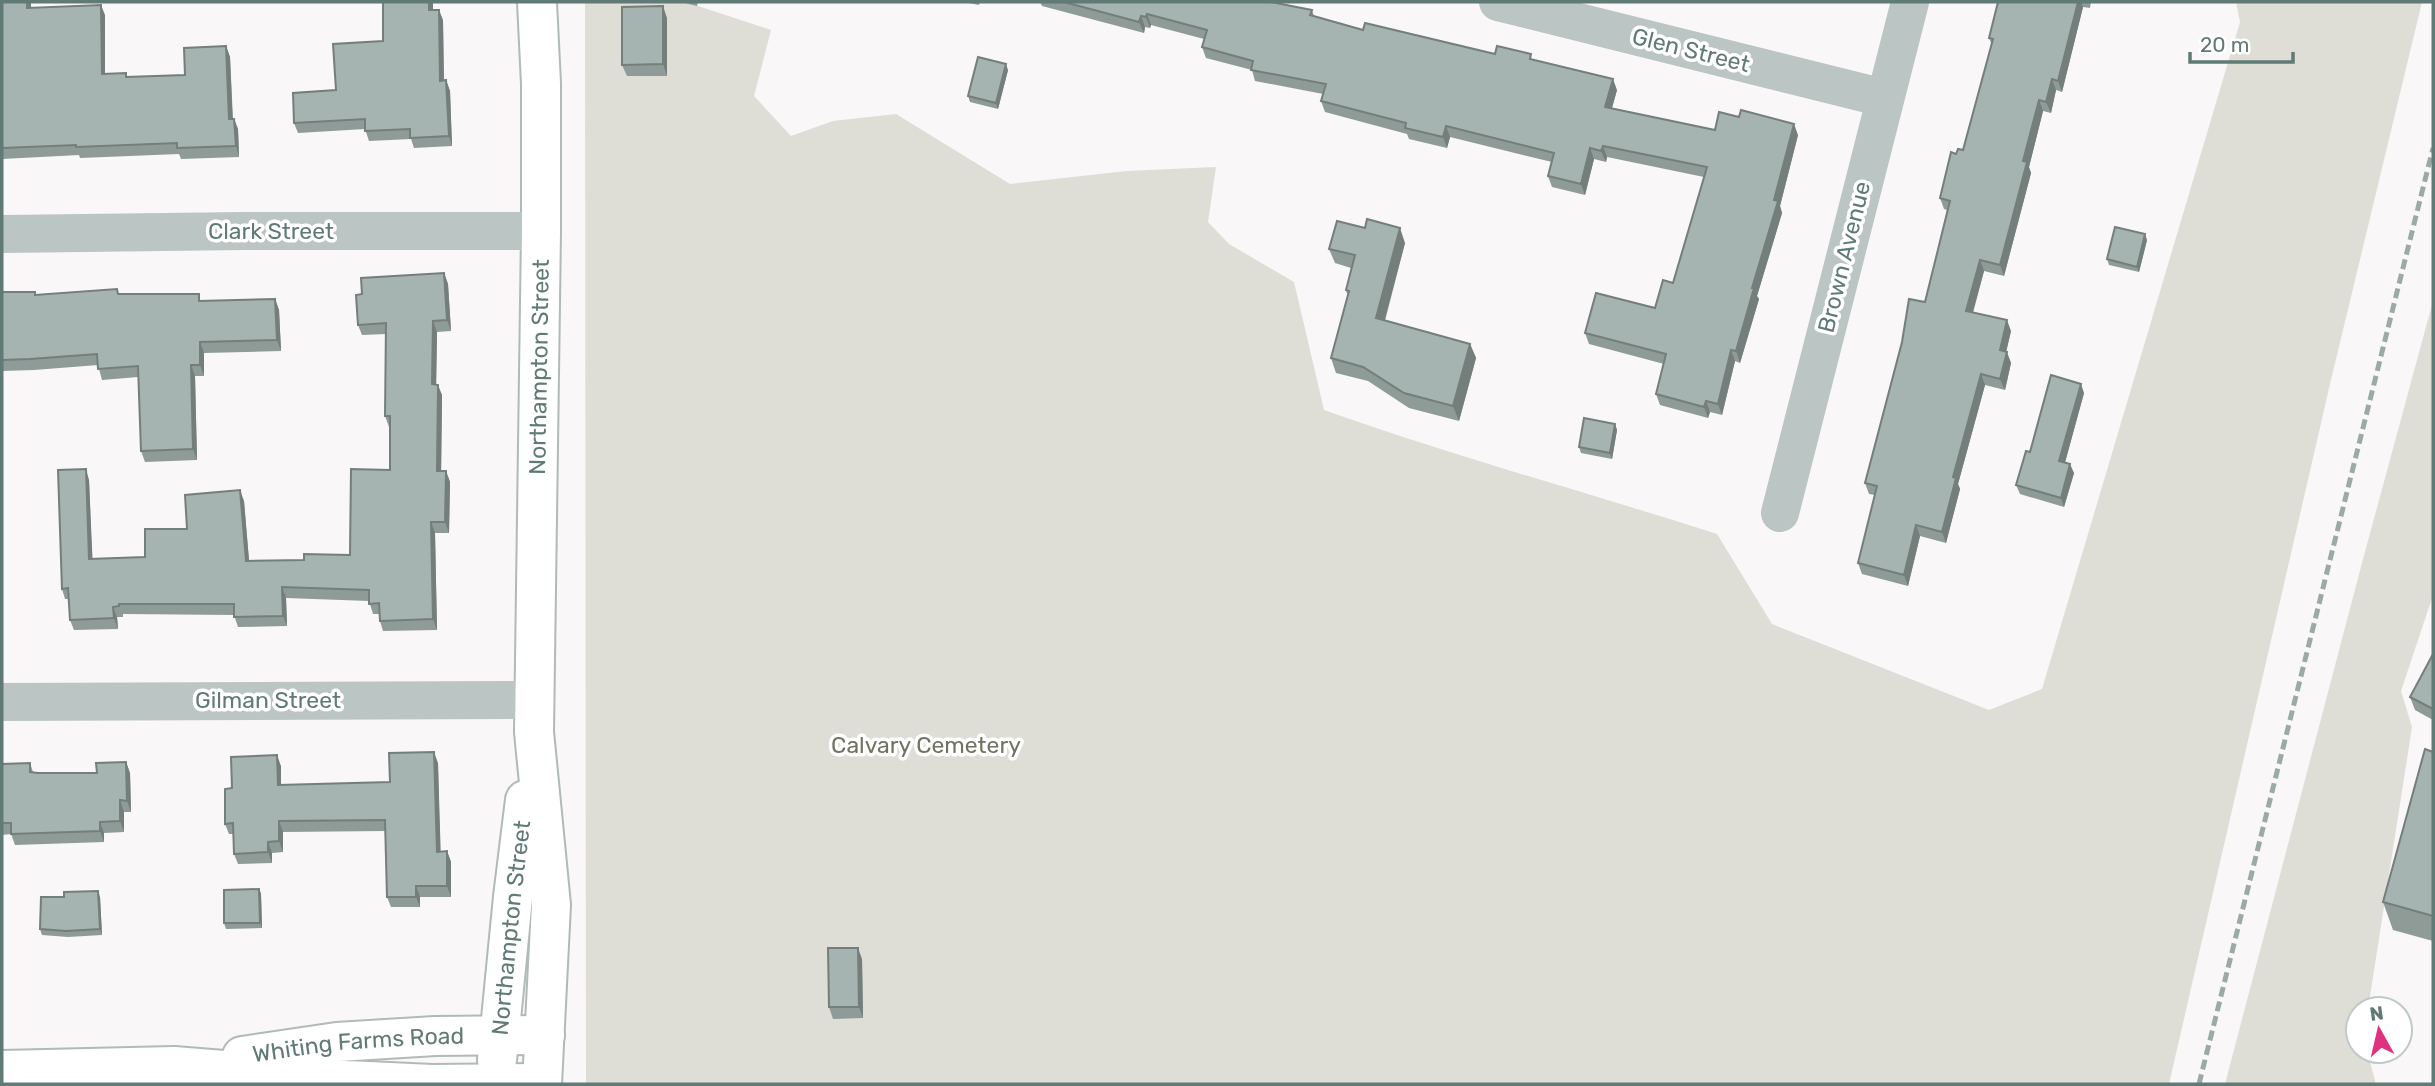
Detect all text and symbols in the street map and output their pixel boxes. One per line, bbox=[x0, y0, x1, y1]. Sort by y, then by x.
scale bar bbox=[2190, 21, 2293, 65]
street label: Glen Street bbox=[1629, 22, 1753, 78]
text: 20 m bbox=[2200, 32, 2249, 57]
street label: Brown Avenue bbox=[1812, 179, 1876, 335]
street label: Clark Street bbox=[208, 217, 334, 245]
street label: Northampton Street bbox=[523, 259, 555, 475]
street label: Gilman Street bbox=[195, 686, 341, 714]
park label: Calvary Cemetery bbox=[831, 731, 1021, 759]
street label: Northampton Street bbox=[486, 819, 536, 1037]
north arrow bbox=[2344, 995, 2414, 1065]
text: N bbox=[2368, 1001, 2385, 1026]
street label: Whiting Farms Road bbox=[251, 1022, 464, 1068]

